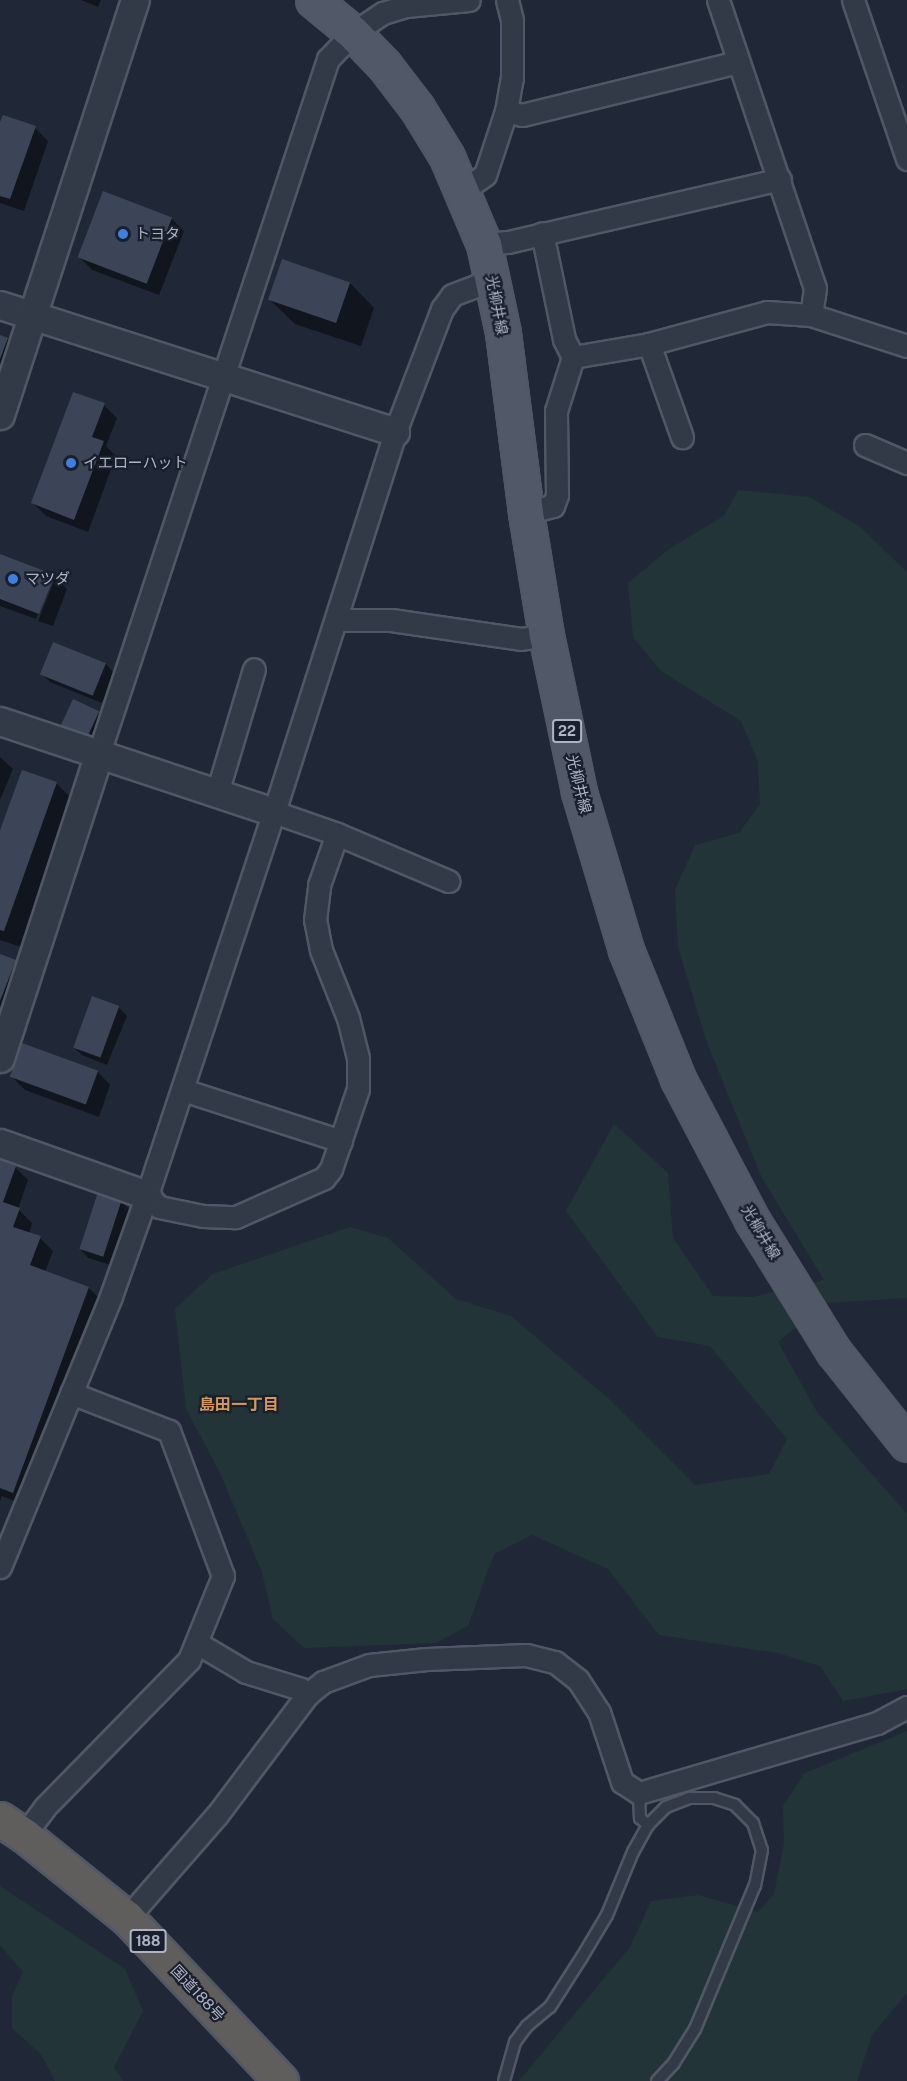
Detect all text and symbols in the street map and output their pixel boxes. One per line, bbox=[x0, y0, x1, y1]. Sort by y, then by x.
place label: トヨタ bbox=[135, 225, 180, 243]
marker: トヨタ bbox=[116, 227, 130, 241]
street label: 光柳井線 bbox=[482, 274, 512, 336]
place label: イエローハット bbox=[83, 454, 188, 472]
marker: イエローハット bbox=[64, 456, 78, 470]
place label: マツダ bbox=[25, 570, 70, 588]
marker: マツダ bbox=[6, 572, 20, 586]
road number: 22 bbox=[552, 720, 582, 742]
street label: 光柳井線 bbox=[563, 753, 595, 815]
street label: 光柳井線 bbox=[738, 1202, 784, 1262]
district label: 島田一丁目 bbox=[199, 1395, 279, 1415]
road number: 188 bbox=[128, 1930, 168, 1952]
street label: 国道188号 bbox=[167, 1961, 229, 2025]

